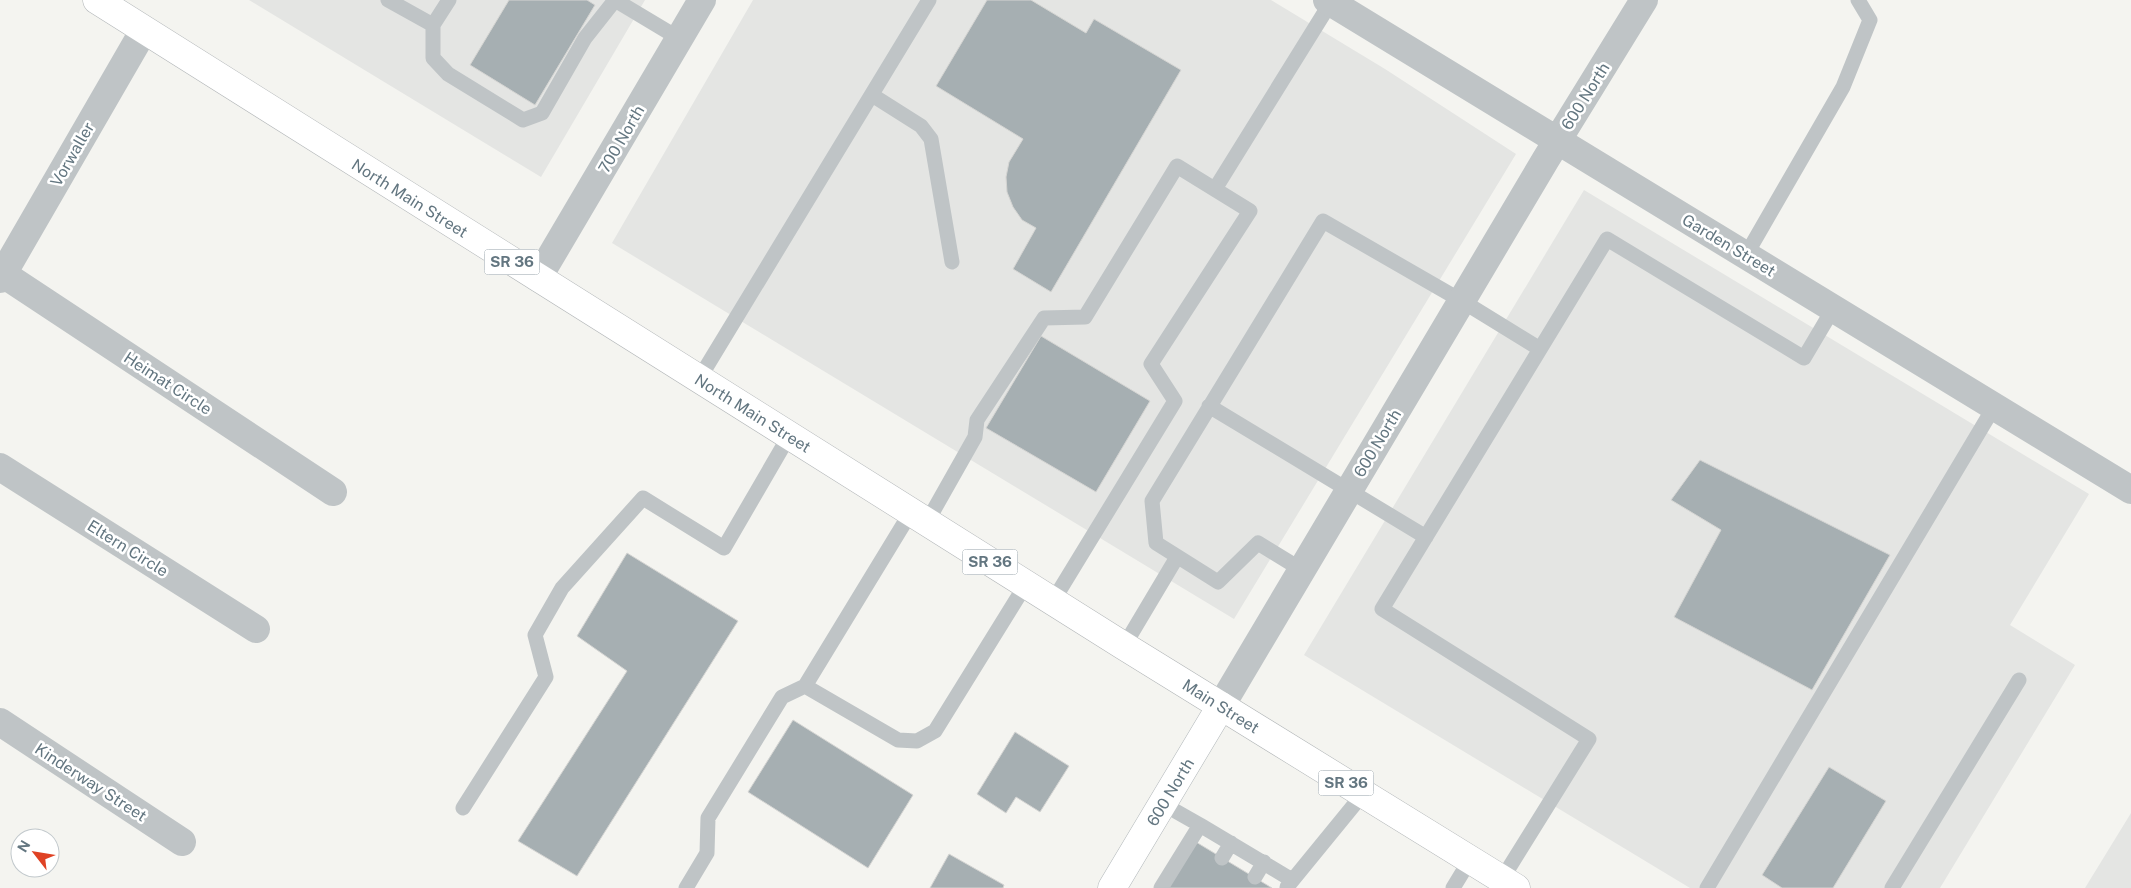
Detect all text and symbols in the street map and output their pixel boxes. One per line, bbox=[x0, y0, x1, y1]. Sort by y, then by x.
street label: 600 North bbox=[1557, 59, 1614, 133]
street label: 700 North bbox=[594, 102, 648, 177]
street label: Vorwaller bbox=[46, 119, 98, 190]
street label: North Main Street bbox=[348, 155, 471, 242]
street label: Garden Street bbox=[1679, 210, 1779, 281]
road number: SR 36 bbox=[484, 250, 540, 274]
street label: Heimat Circle bbox=[120, 348, 215, 419]
street label: North Main Street bbox=[691, 370, 814, 457]
street label: 600 North bbox=[1350, 406, 1405, 481]
street label: Eltern Circle bbox=[84, 516, 172, 581]
road number: SR 36 bbox=[962, 550, 1018, 574]
street label: Main Street bbox=[1179, 675, 1263, 738]
street label: Kinderway Street bbox=[31, 739, 150, 826]
street label: 600 North bbox=[1143, 755, 1198, 830]
road number: SR 36 bbox=[1318, 770, 1374, 796]
north arrow bbox=[10, 828, 60, 878]
text: N bbox=[14, 837, 34, 855]

